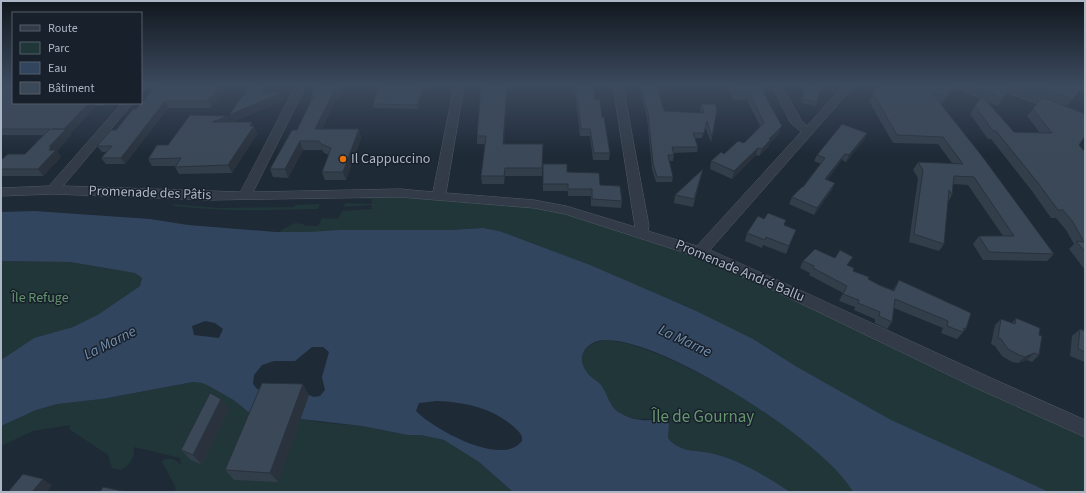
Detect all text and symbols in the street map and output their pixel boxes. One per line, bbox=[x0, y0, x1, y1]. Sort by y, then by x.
legend bbox=[12, 12, 142, 104]
text: Route bbox=[48, 20, 78, 37]
text: Parc bbox=[48, 40, 70, 57]
text: Eau bbox=[48, 60, 67, 77]
text: Bâtiment bbox=[48, 80, 94, 97]
place label: Il Cappuccino bbox=[351, 149, 430, 169]
marker: Il Cappuccino bbox=[338, 154, 348, 164]
street label: Promenade des Pâtis bbox=[88, 181, 212, 205]
street label: Promenade André Ballu bbox=[672, 235, 808, 307]
park label: Île Refuge bbox=[10, 288, 69, 308]
water label: La Marne bbox=[655, 320, 715, 362]
water label: La Marne bbox=[80, 321, 140, 365]
park label: Île de Gournay bbox=[651, 405, 754, 429]

